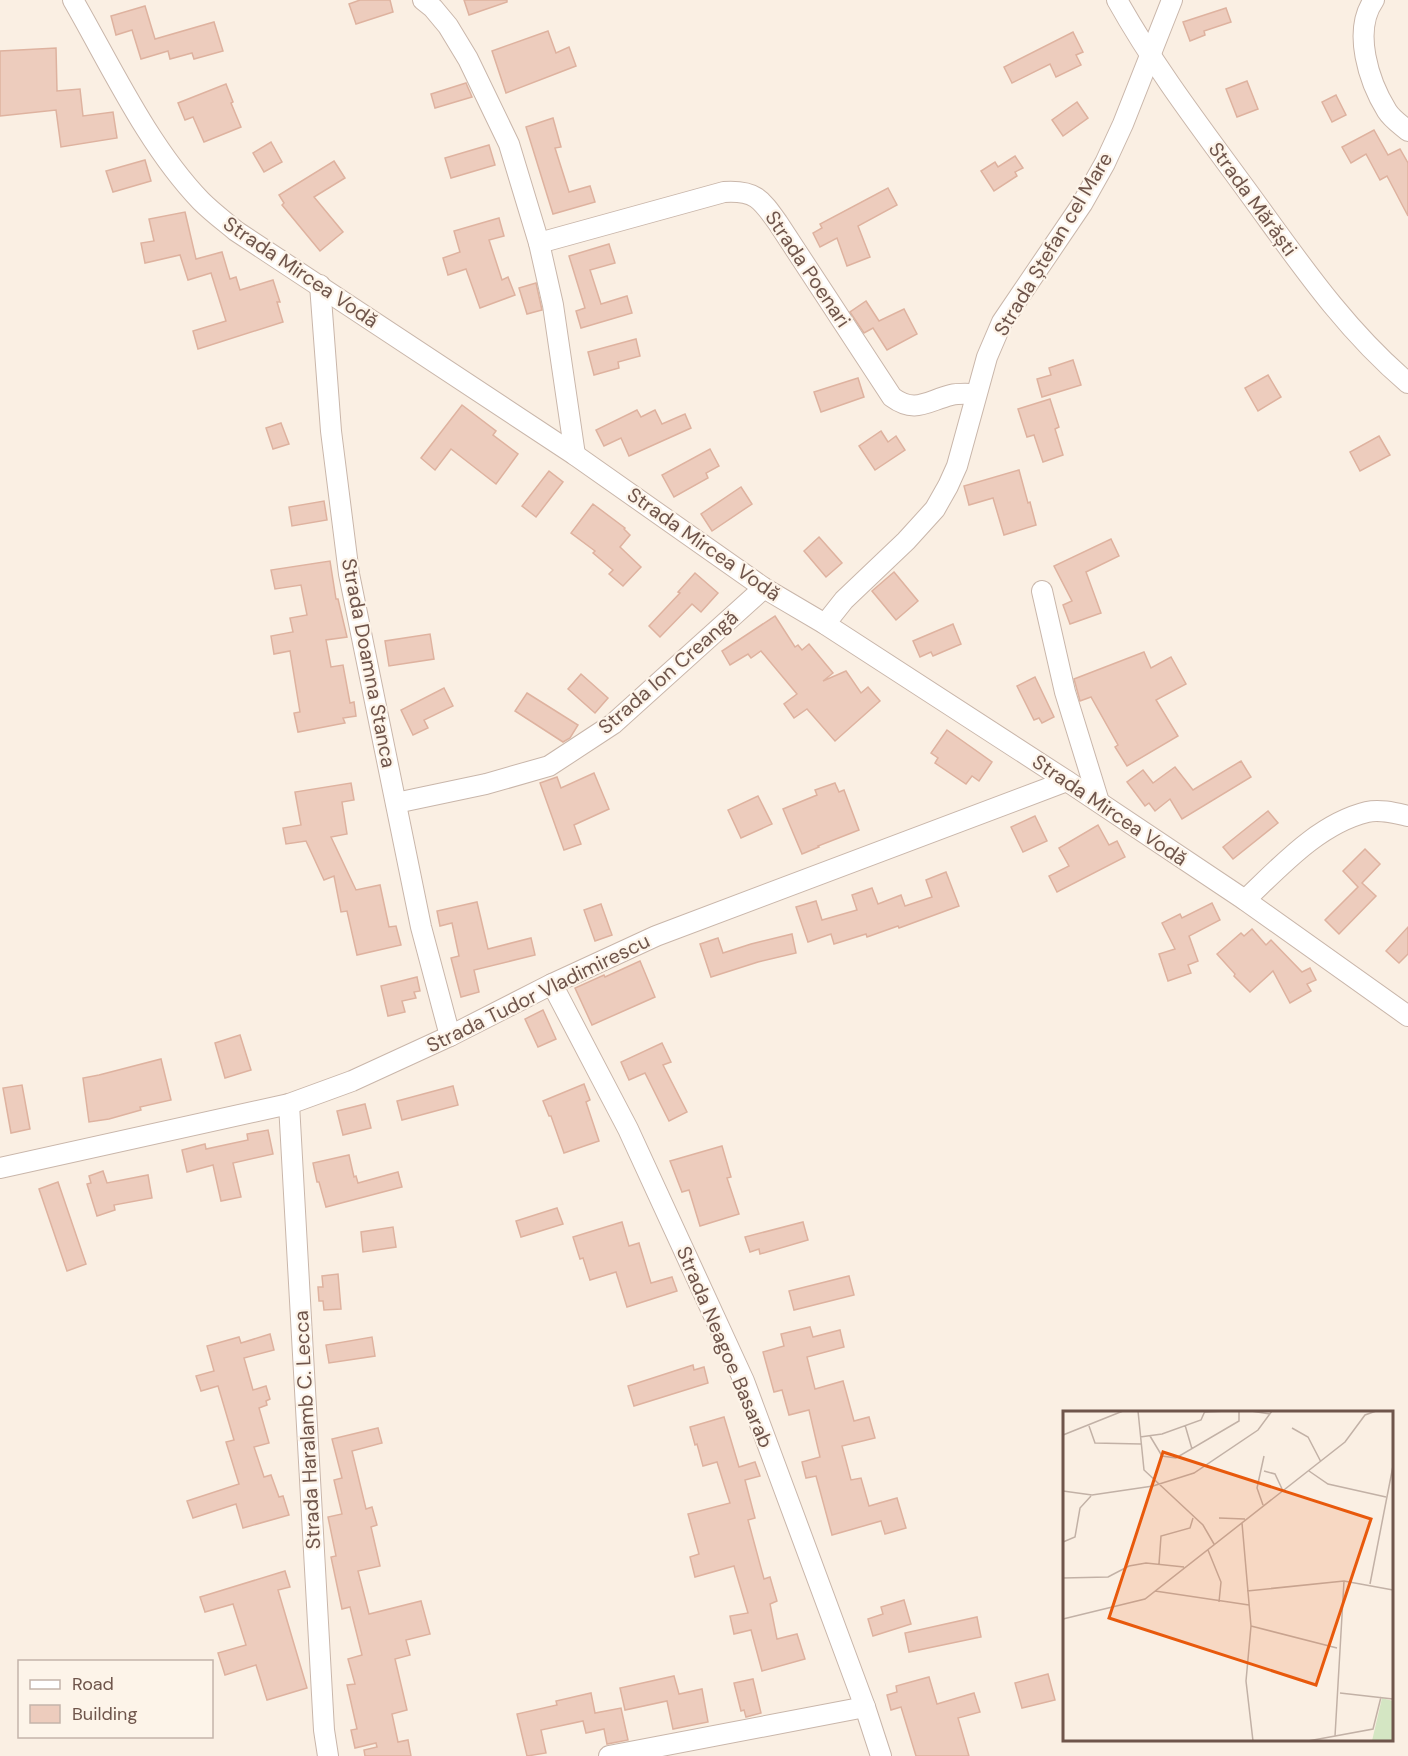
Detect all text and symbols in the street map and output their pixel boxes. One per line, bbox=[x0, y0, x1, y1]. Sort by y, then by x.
street label: Strada Mărăști bbox=[1203, 137, 1303, 261]
street label: Strada Ștefan cel Mare bbox=[988, 147, 1118, 341]
street label: Strada Poenari bbox=[759, 206, 857, 332]
street label: Strada Mircea Vodă bbox=[219, 210, 383, 334]
street label: Strada Mircea Vodă bbox=[622, 481, 786, 607]
street label: Strada Doamna Stanca bbox=[336, 556, 402, 770]
street label: Strada Ion Creangă bbox=[593, 604, 743, 740]
street label: Strada Mircea Vodă bbox=[1028, 748, 1192, 872]
street label: Strada Tudor Vladimirescu bbox=[422, 928, 654, 1058]
street label: Strada Neagoe Basarab bbox=[671, 1242, 779, 1452]
street label: Strada Haralamb C. Lecca bbox=[288, 1310, 326, 1550]
inset map bbox=[1063, 1411, 1393, 1741]
legend bbox=[18, 1660, 213, 1738]
text: Road bbox=[72, 1672, 114, 1696]
text: Building bbox=[72, 1702, 137, 1726]

